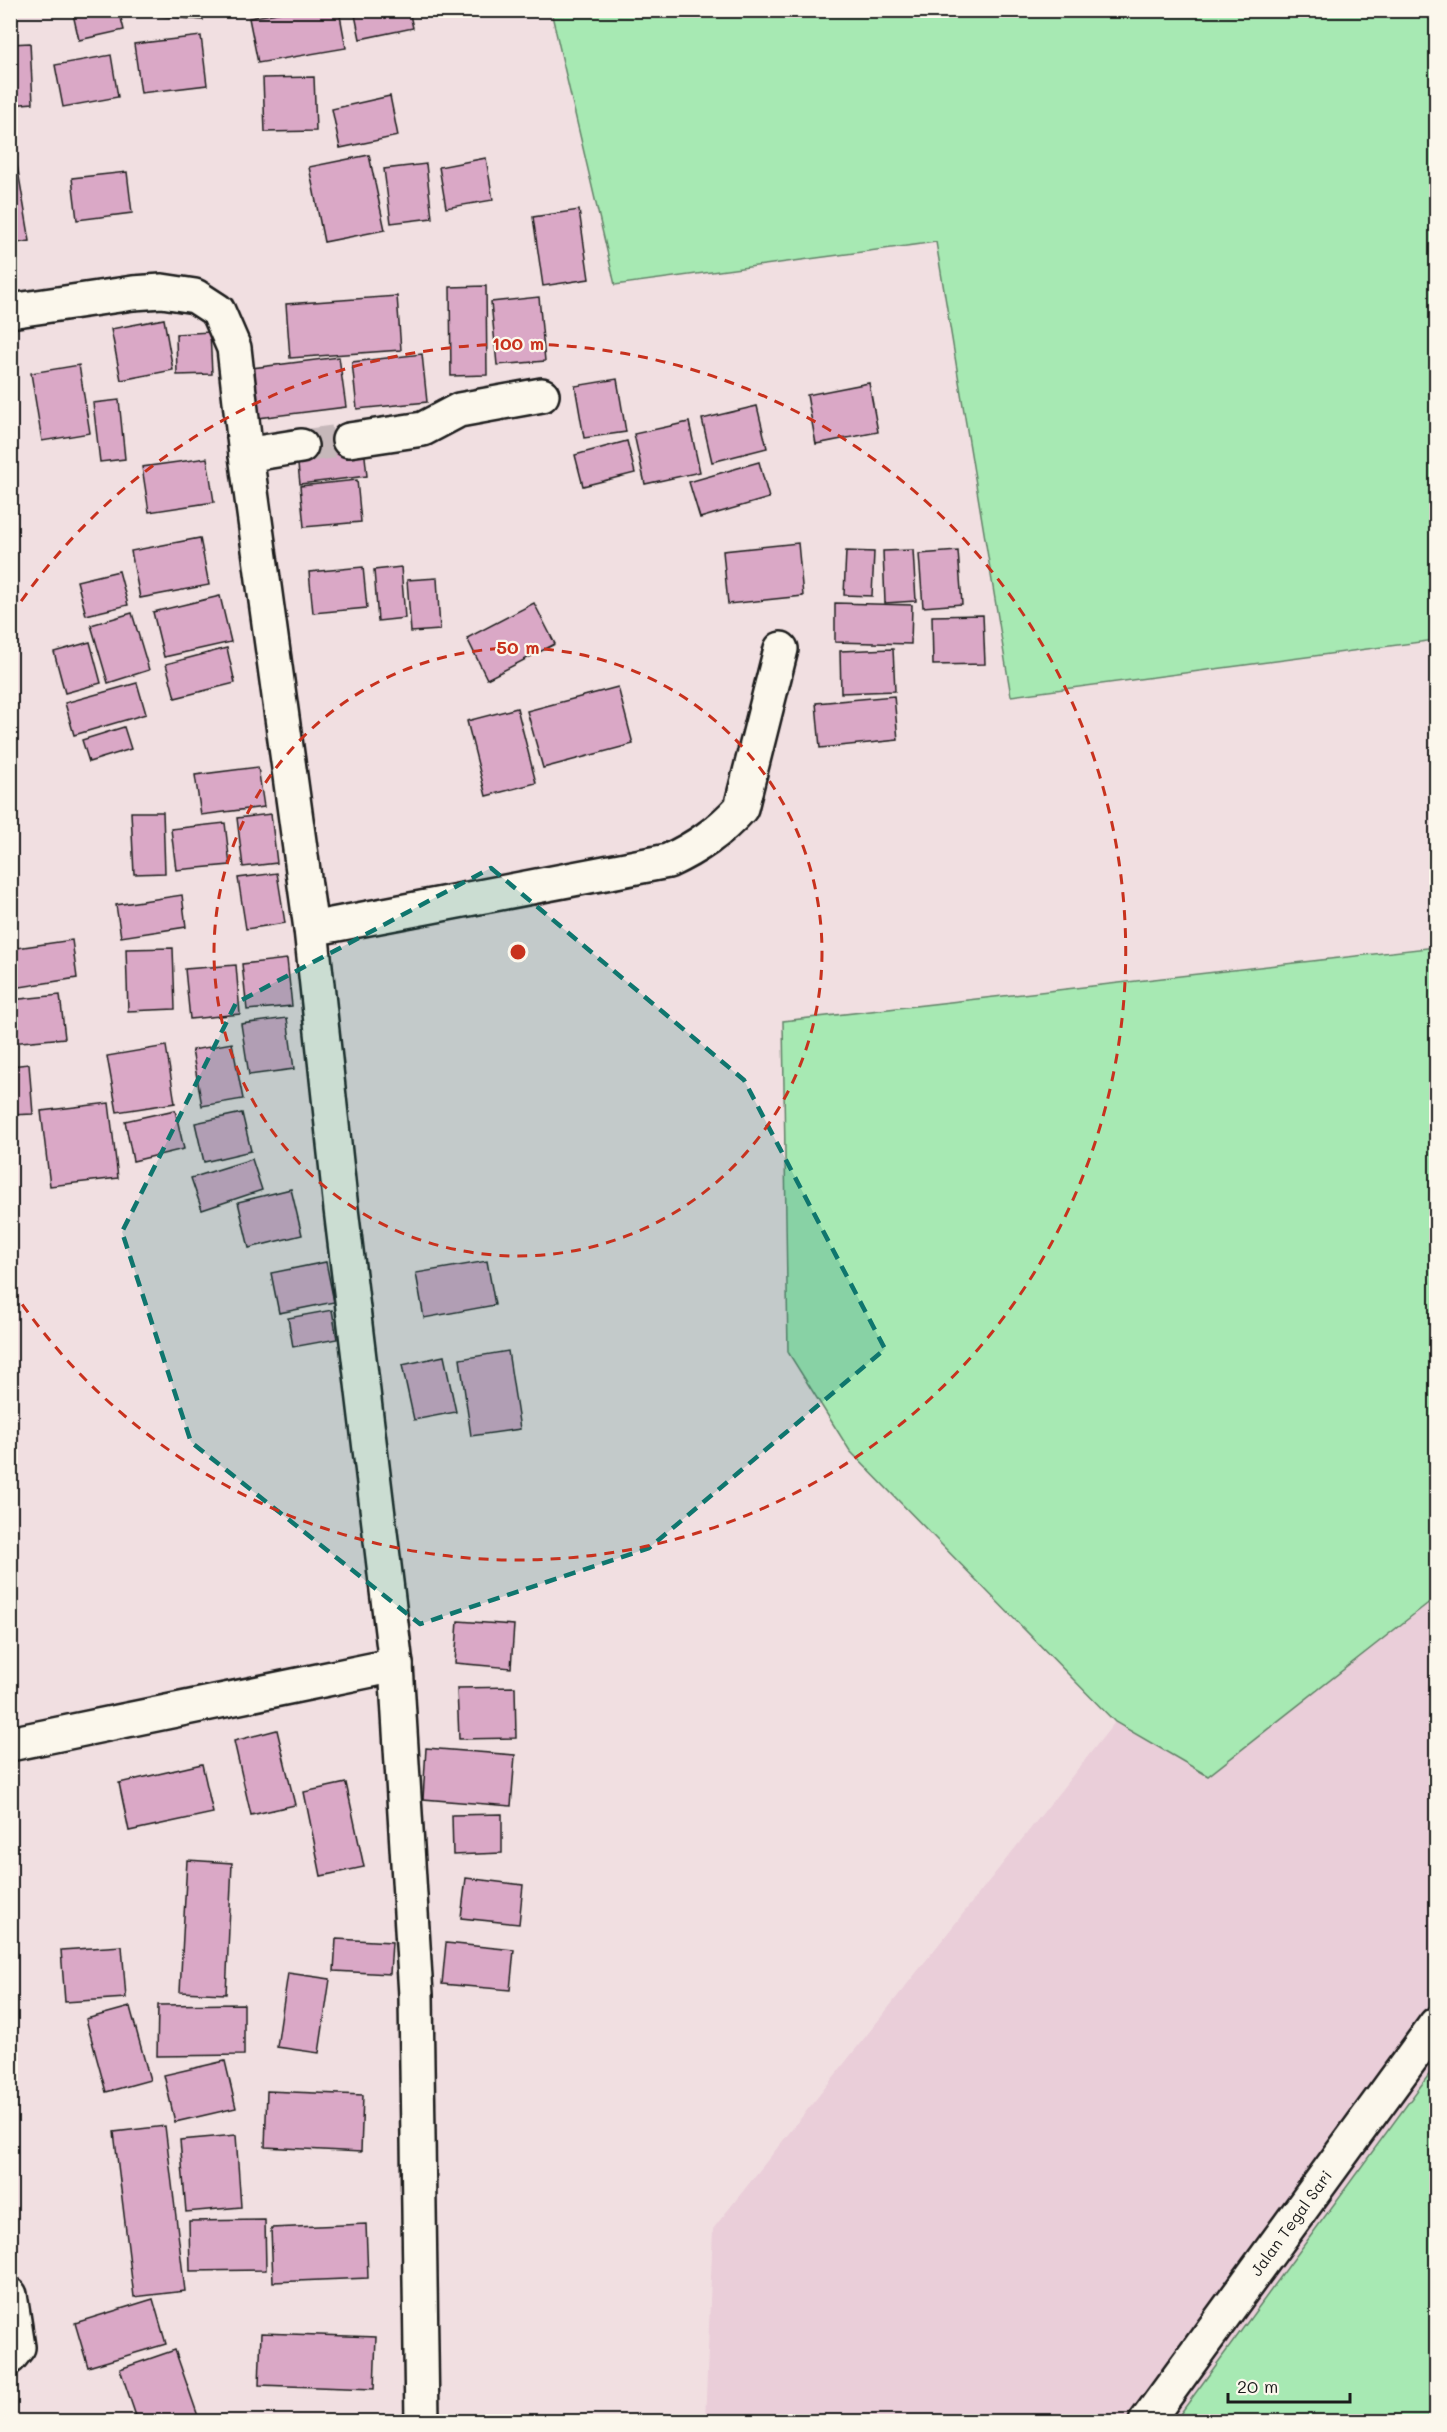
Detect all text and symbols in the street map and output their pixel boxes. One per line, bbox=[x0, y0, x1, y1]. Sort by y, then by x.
text: 100 m bbox=[492, 331, 544, 355]
text: 50 m bbox=[497, 635, 539, 659]
centre of rings bbox=[508, 942, 528, 962]
street label: Jalan Tegal Sari bbox=[1245, 2166, 1336, 2280]
scale bar bbox=[1228, 2366, 1350, 2404]
text: 20 m bbox=[1237, 2374, 1278, 2398]

